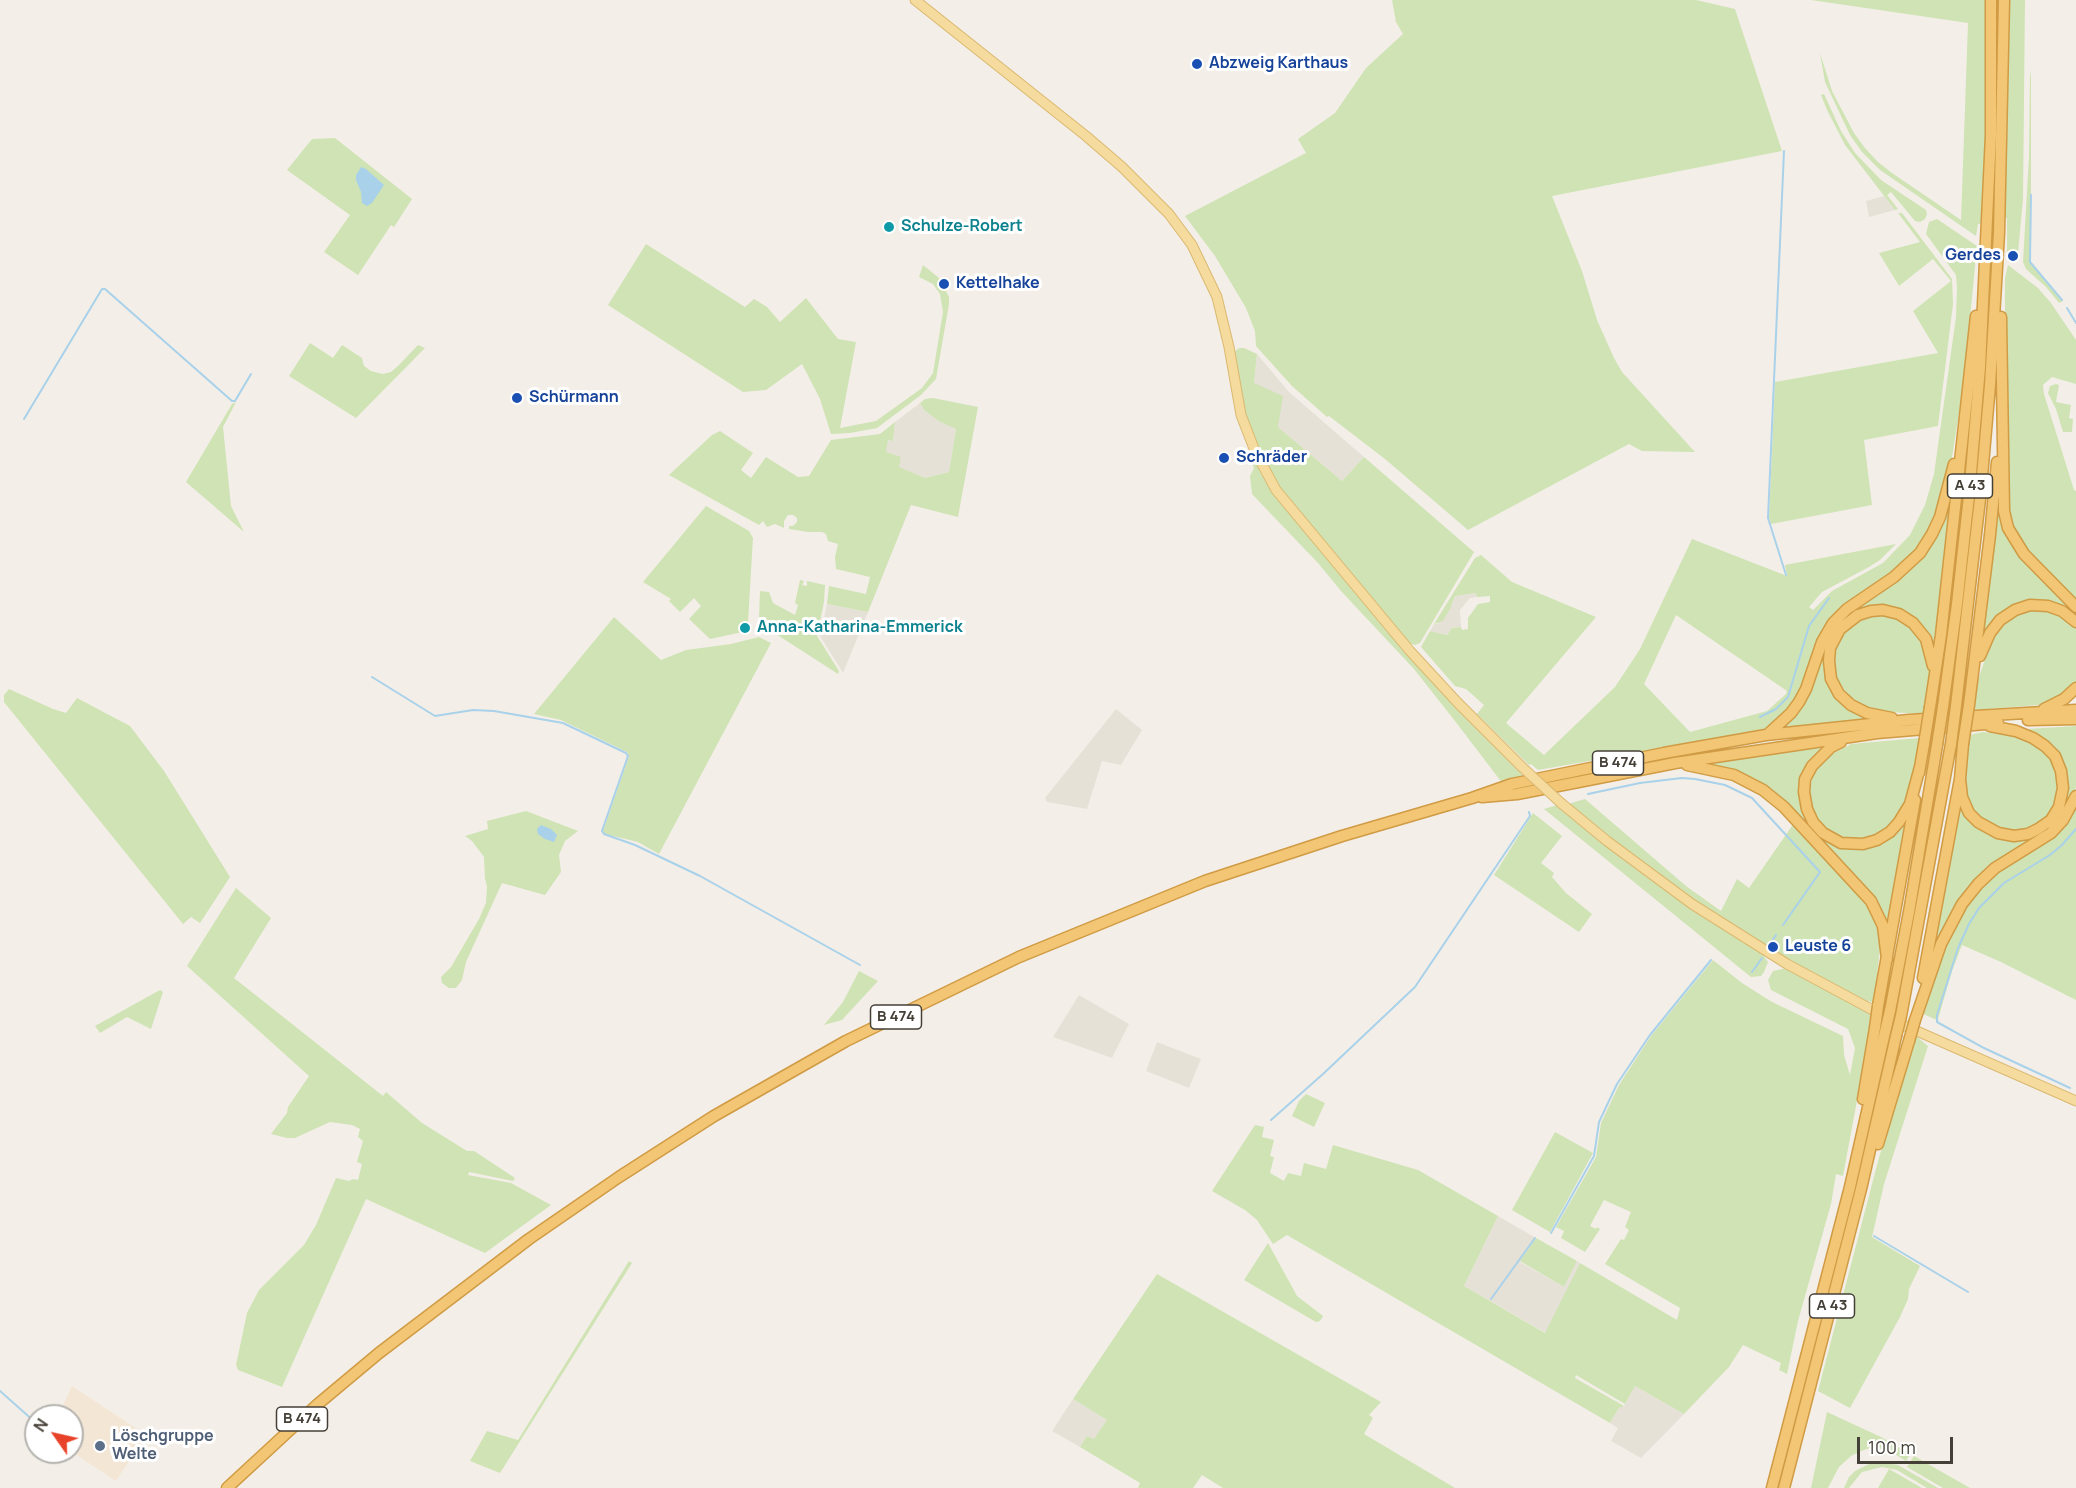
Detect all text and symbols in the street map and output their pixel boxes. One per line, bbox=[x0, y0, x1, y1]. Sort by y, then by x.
place label: Abzweig Karthaus bbox=[1209, 54, 1348, 74]
marker: Abzweig Karthaus bbox=[1190, 57, 1204, 71]
place label: Schulze-Robert bbox=[901, 217, 1023, 237]
marker: Schulze-Robert bbox=[882, 220, 896, 234]
place label: Gerdes bbox=[1945, 246, 2001, 266]
marker: Gerdes bbox=[2006, 249, 2020, 263]
place label: Kettelhake bbox=[956, 274, 1040, 294]
marker: Kettelhake bbox=[937, 277, 951, 291]
place label: Schürmann bbox=[529, 388, 619, 408]
marker: Schürmann bbox=[510, 391, 524, 405]
place label: Schräder bbox=[1236, 448, 1307, 468]
marker: Schräder bbox=[1217, 451, 1231, 465]
road number: A 43 bbox=[1948, 474, 1992, 498]
place label: Anna-Katharina-Emmerick bbox=[757, 618, 963, 638]
marker: Anna-Katharina-Emmerick bbox=[738, 621, 752, 635]
road number: B 474 bbox=[1592, 751, 1644, 775]
place label: Leuste 6 bbox=[1785, 937, 1851, 957]
marker: Leuste 6 bbox=[1766, 940, 1780, 954]
road number: B 474 bbox=[870, 1005, 922, 1029]
road number: A 43 bbox=[1810, 1294, 1854, 1318]
north arrow bbox=[24, 1404, 84, 1464]
road number: B 474 bbox=[276, 1407, 328, 1431]
text: N bbox=[28, 1414, 53, 1436]
scale bar bbox=[1860, 1425, 1956, 1463]
place label: Löschgruppe Welte bbox=[112, 1427, 214, 1465]
text: 100 m bbox=[1868, 1435, 1916, 1459]
marker: Löschgruppe Welte bbox=[93, 1439, 107, 1453]

